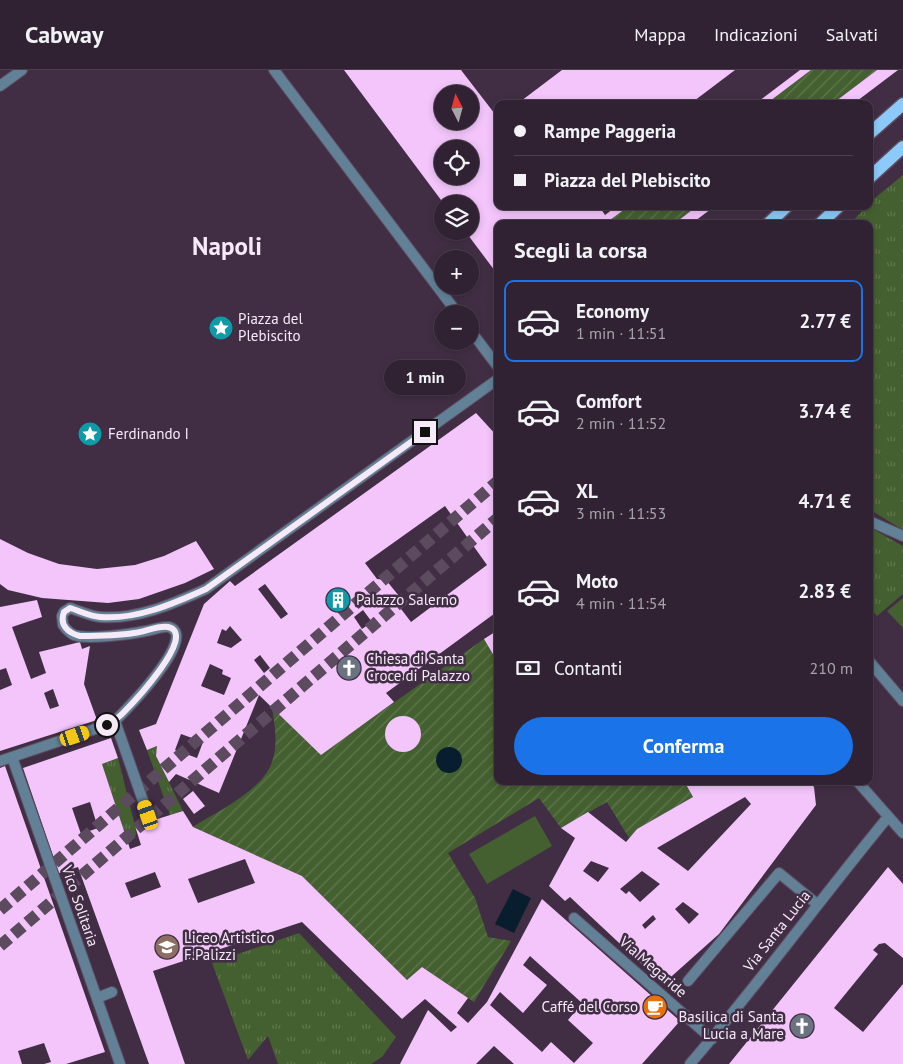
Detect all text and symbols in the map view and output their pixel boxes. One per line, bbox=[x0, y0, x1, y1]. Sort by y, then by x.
text: Cabway bbox=[25, 19, 103, 50]
text: Mappa bbox=[634, 23, 686, 46]
text: Indicazioni bbox=[714, 23, 798, 46]
text: Salvati bbox=[826, 23, 878, 46]
north arrow bbox=[434, 85, 479, 130]
map controls bbox=[434, 85, 479, 350]
text: Rampe Paggeria bbox=[544, 119, 676, 143]
button: locate bbox=[434, 140, 479, 185]
text: Piazza del Plebiscito bbox=[544, 168, 711, 192]
button: layers bbox=[434, 195, 479, 240]
district label: Napoli bbox=[192, 230, 262, 262]
text: Scegli la corsa bbox=[514, 236, 647, 264]
button: + bbox=[434, 250, 479, 295]
icon: car bbox=[516, 299, 561, 344]
text: Economy bbox=[576, 299, 649, 323]
button: − bbox=[434, 305, 479, 350]
place label: Piazza del Plebiscito bbox=[238, 309, 303, 345]
text: 2.77 € bbox=[799, 309, 851, 333]
place icon: Piazza del Plebiscito bbox=[208, 315, 234, 341]
text: 1 min · 11:51 bbox=[576, 323, 666, 343]
callout: 1 min bbox=[384, 360, 466, 394]
text: 1 min bbox=[405, 367, 445, 387]
icon: car bbox=[516, 389, 561, 434]
text: Comfort bbox=[576, 389, 642, 413]
text: 3.74 € bbox=[798, 399, 851, 423]
text: 2 min · 11:52 bbox=[576, 413, 666, 433]
place icon: Ferdinando I bbox=[77, 421, 103, 447]
route end bbox=[414, 421, 436, 443]
place label: Ferdinando I bbox=[108, 424, 189, 443]
icon: car bbox=[516, 479, 561, 524]
text: XL bbox=[576, 479, 598, 503]
text: 4.71 € bbox=[798, 489, 851, 513]
text: 3 min · 11:53 bbox=[576, 503, 666, 523]
icon: car bbox=[516, 569, 561, 614]
text: Moto bbox=[576, 569, 618, 593]
text: 2.83 € bbox=[798, 579, 851, 603]
building icon: Palazzo Salerno bbox=[325, 587, 351, 613]
place label: Palazzo Salerno bbox=[356, 590, 457, 609]
text: 4 min · 11:54 bbox=[576, 593, 666, 613]
place label: Chiesa di Santa Croce di Palazzo bbox=[366, 649, 470, 685]
icon: cash bbox=[514, 654, 542, 682]
church icon: Chiesa di Santa Croce di Palazzo bbox=[336, 655, 362, 681]
text: Contanti bbox=[554, 656, 623, 680]
text: 210 m bbox=[810, 658, 853, 678]
route start bbox=[96, 714, 118, 736]
button: Conferma bbox=[514, 717, 853, 775]
car bbox=[58, 724, 91, 748]
car bbox=[136, 798, 159, 832]
street label: Vico Solitaria bbox=[57, 862, 103, 949]
street label: Via Santa Lucia bbox=[738, 886, 814, 976]
place label: Liceo Artistico F.Palizzi bbox=[184, 928, 275, 964]
street label: Via Megaride bbox=[615, 931, 691, 1001]
school or university icon: Liceo Artistico F.Palizzi bbox=[154, 934, 180, 960]
cafe icon: Caffé del Corso bbox=[642, 994, 668, 1020]
place label: Caffé del Corso bbox=[542, 997, 638, 1016]
place label: Basilica di Santa Lucia a Mare bbox=[679, 1007, 784, 1043]
church icon: Basilica di Santa Lucia a Mare bbox=[789, 1013, 815, 1039]

